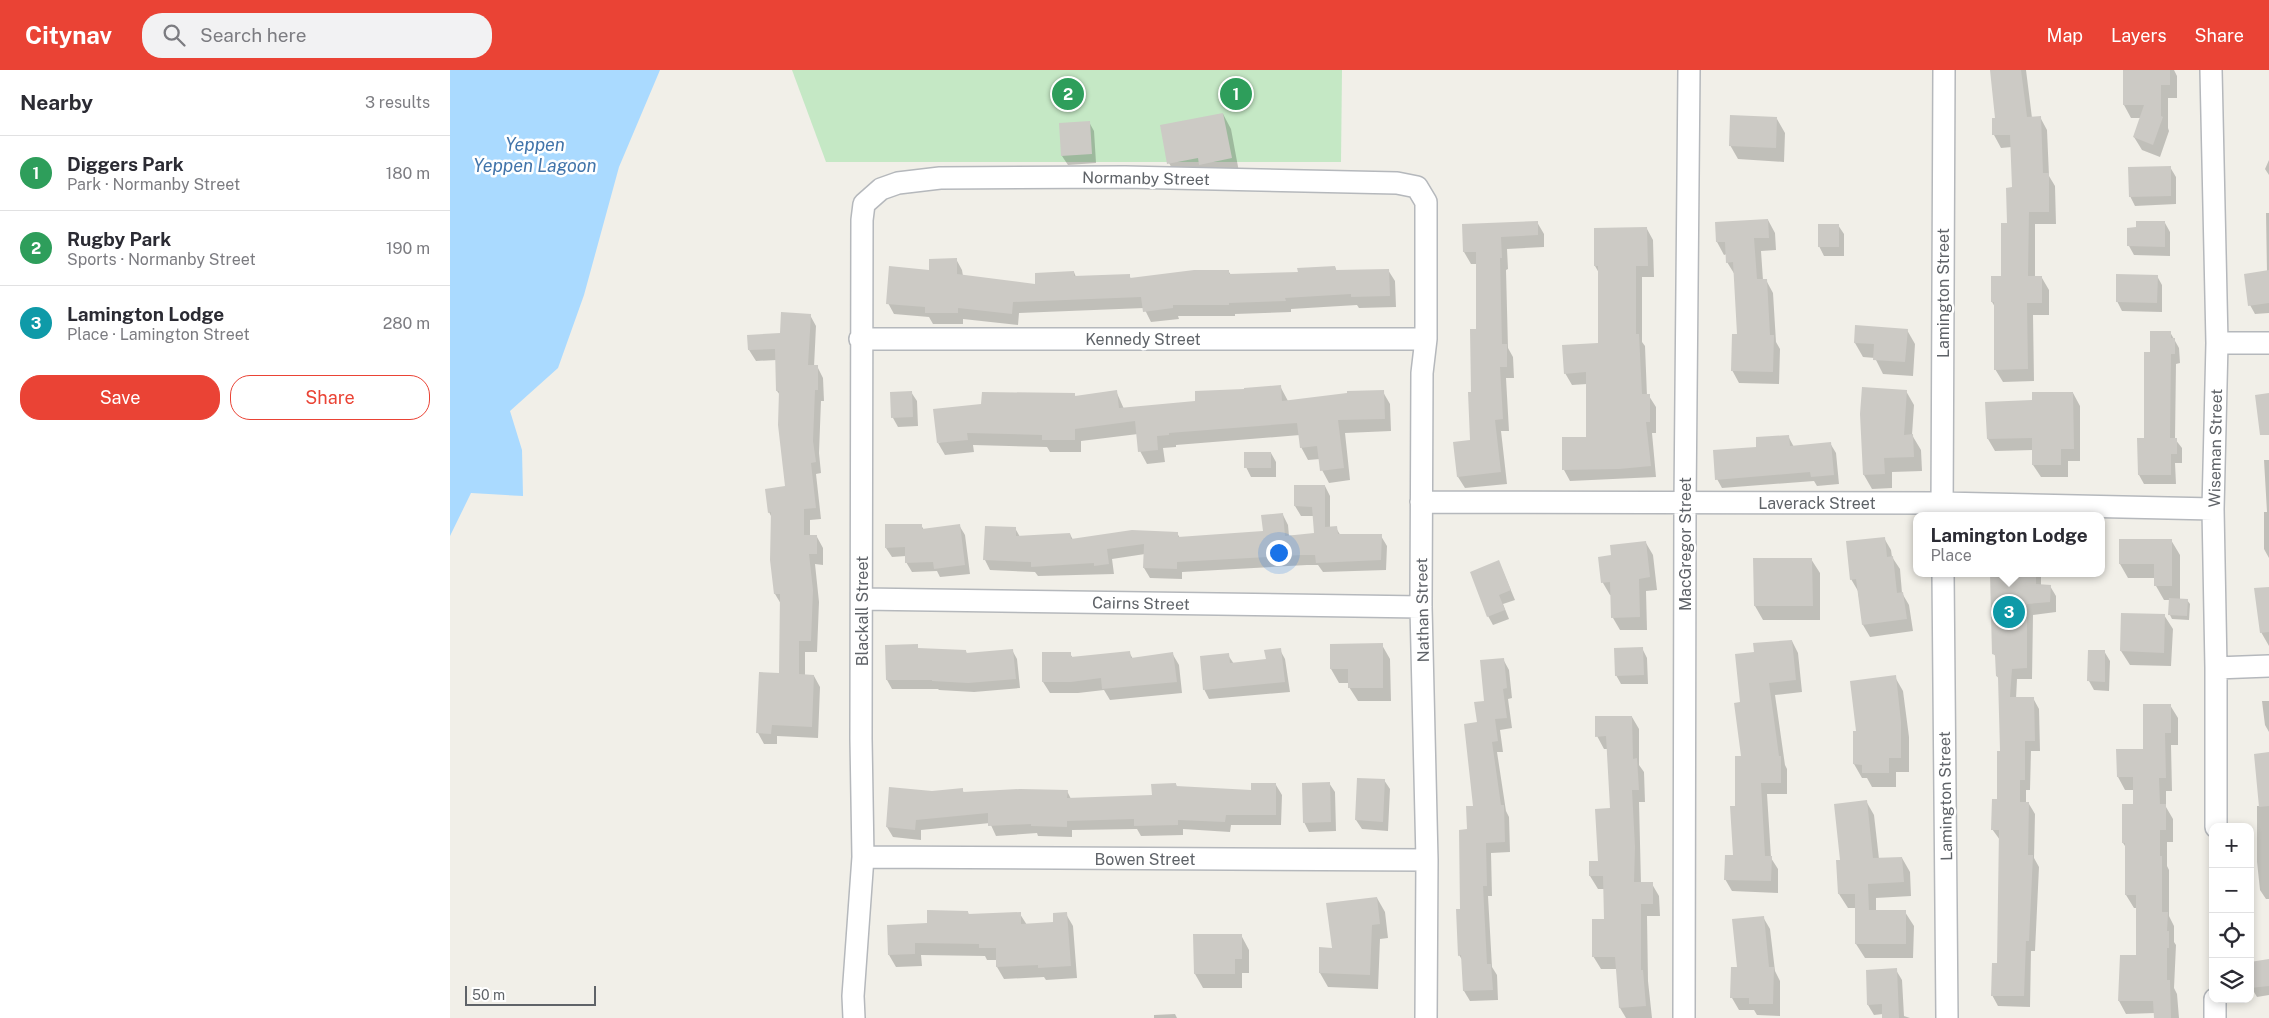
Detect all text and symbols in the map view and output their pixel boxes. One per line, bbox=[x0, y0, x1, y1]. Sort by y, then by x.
search box bbox=[142, 13, 492, 58]
text: Citynav bbox=[25, 21, 112, 49]
icon: search bbox=[160, 21, 188, 49]
text: Search here bbox=[200, 24, 307, 46]
text: Map bbox=[2047, 25, 2083, 46]
text: Layers bbox=[2111, 25, 2167, 46]
text: Share bbox=[2195, 25, 2244, 46]
pin: 2 bbox=[1052, 75, 1084, 113]
pin: 1 bbox=[1220, 75, 1252, 113]
text: Nearby bbox=[20, 90, 93, 115]
text: 3 results bbox=[365, 93, 430, 112]
water label: Yeppen Yeppen Lagoon bbox=[473, 134, 597, 176]
text: Diggers Park bbox=[67, 153, 184, 175]
text: 1 bbox=[33, 164, 39, 183]
text: 180 m bbox=[386, 164, 430, 183]
street label: Normanby Street bbox=[1082, 168, 1210, 189]
text: Park · Normanby Street bbox=[67, 175, 240, 194]
text: Rugby Park bbox=[67, 228, 171, 250]
street label: Lamington Street bbox=[1934, 228, 1953, 358]
text: 2 bbox=[31, 239, 41, 258]
text: 190 m bbox=[386, 239, 430, 258]
text: Sports · Normanby Street bbox=[67, 250, 256, 269]
text: Lamington Lodge bbox=[67, 303, 224, 325]
text: 3 bbox=[31, 314, 41, 333]
text: 280 m bbox=[383, 314, 430, 333]
text: Place · Lamington Street bbox=[67, 325, 250, 344]
street label: Kennedy Street bbox=[1085, 330, 1201, 349]
button: Save bbox=[20, 375, 220, 420]
button: Share bbox=[230, 375, 430, 420]
street label: Wiseman Street bbox=[2205, 388, 2226, 508]
street label: MacGregor Street bbox=[1676, 477, 1695, 611]
street label: Laverack Street bbox=[1758, 494, 1876, 513]
popup bbox=[1913, 512, 2105, 577]
text: Lamington Lodge bbox=[1930, 524, 2088, 546]
your location bbox=[1266, 540, 1292, 566]
text: Place bbox=[1930, 546, 1972, 565]
street label: Blackall Street bbox=[853, 556, 872, 666]
street label: Nathan Street bbox=[1412, 558, 1433, 662]
street label: Cairns Street bbox=[1092, 593, 1190, 614]
pin: 3 bbox=[1993, 593, 2025, 631]
street label: Lamington Street bbox=[1935, 731, 1956, 861]
map controls bbox=[2209, 823, 2254, 1003]
button: + bbox=[2209, 823, 2254, 868]
street label: Bowen Street bbox=[1095, 850, 1195, 869]
button: − bbox=[2209, 868, 2254, 913]
button: locate bbox=[2209, 913, 2254, 958]
button: layers bbox=[2209, 958, 2254, 1003]
scale bar bbox=[465, 983, 596, 1006]
text: 50 m bbox=[472, 987, 505, 1003]

